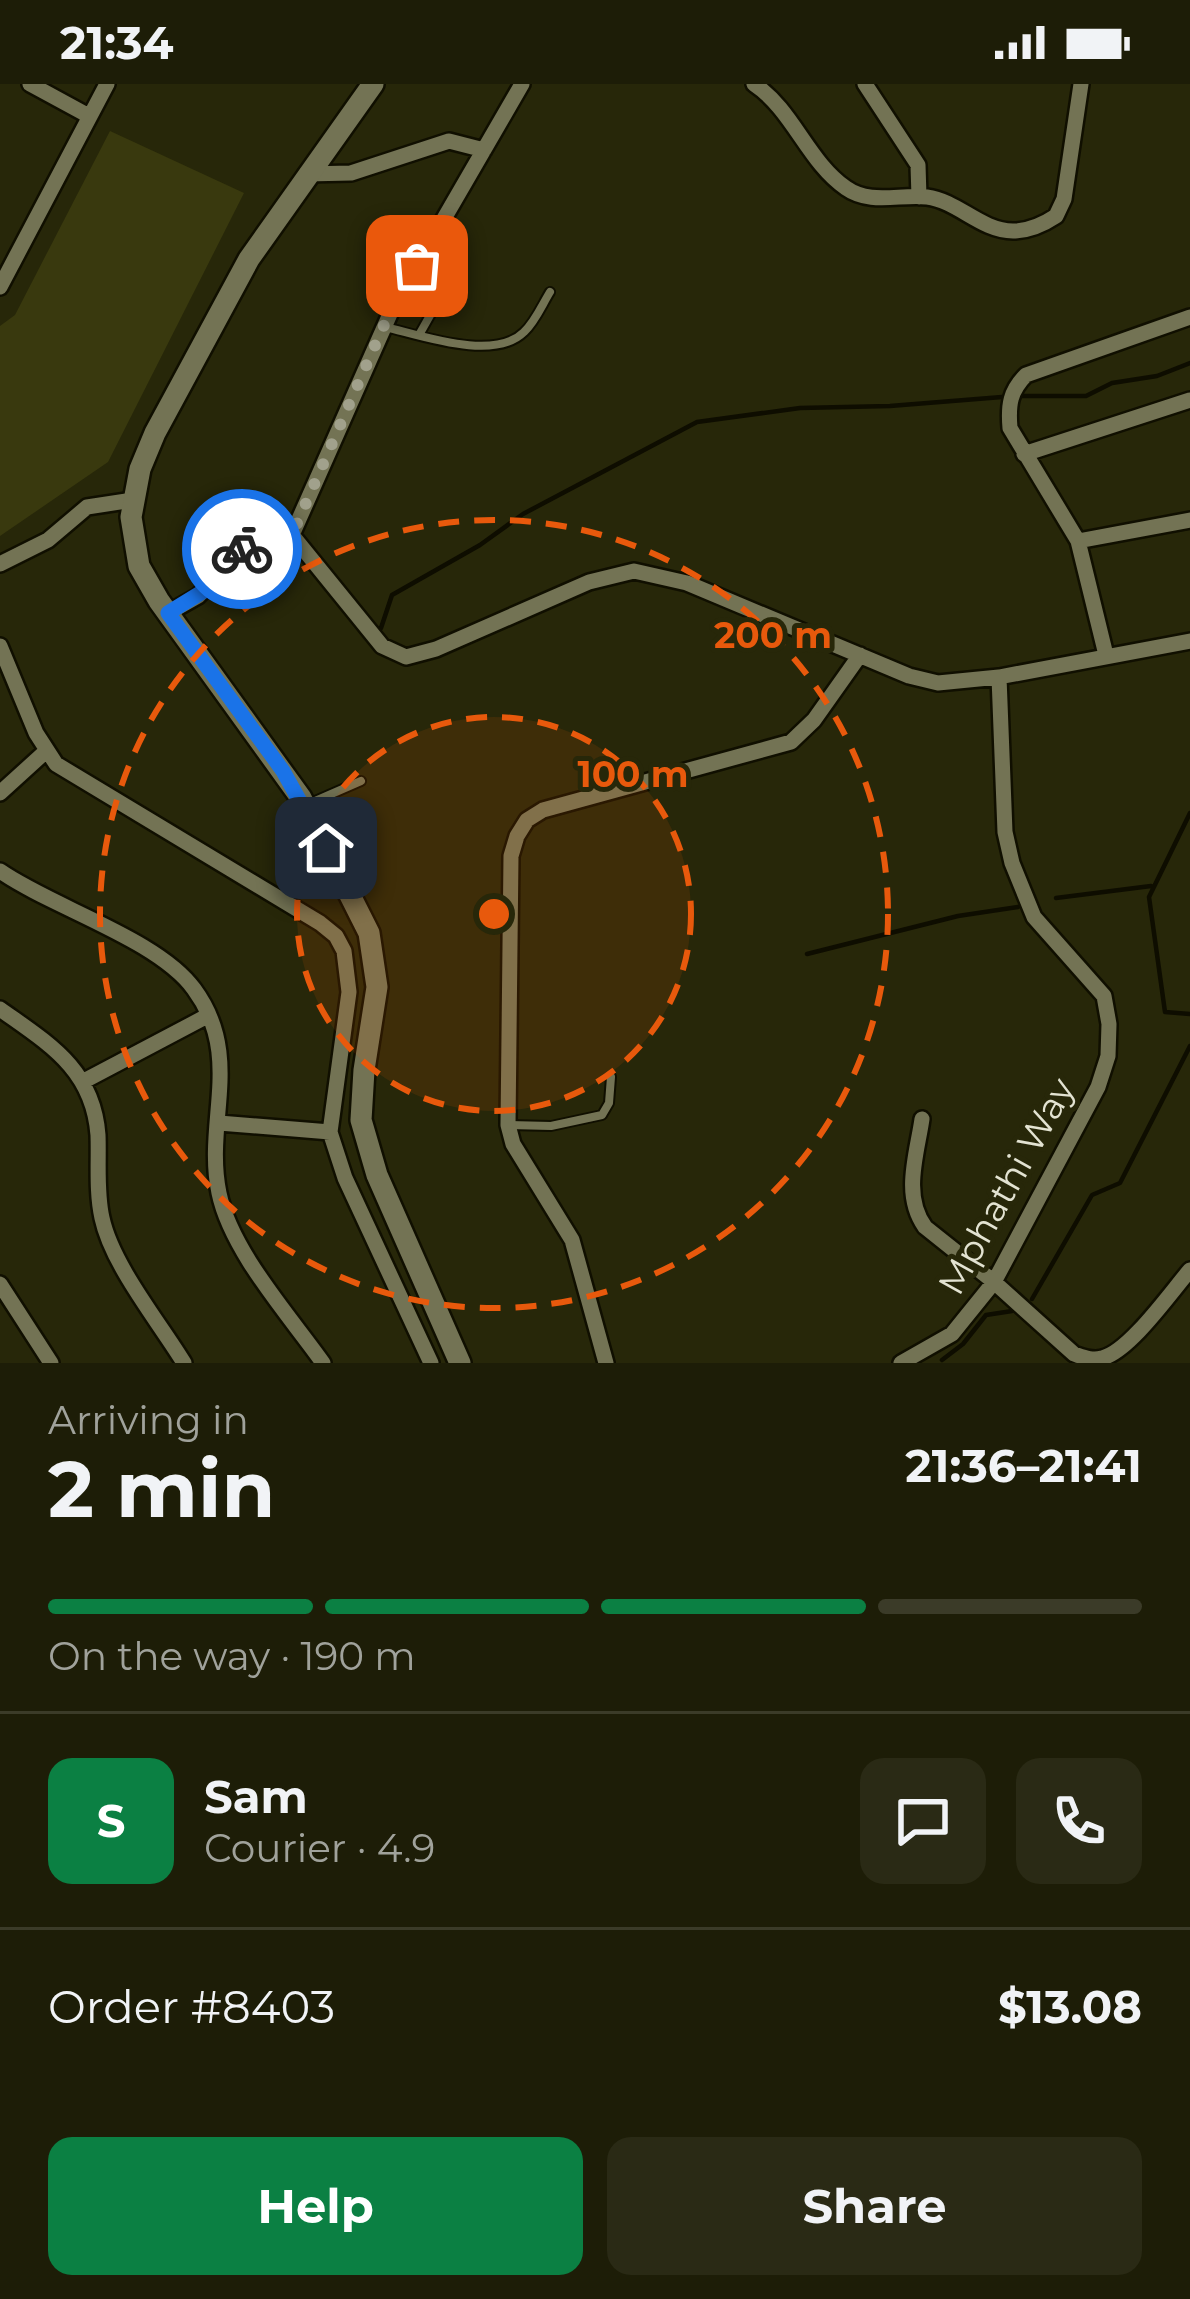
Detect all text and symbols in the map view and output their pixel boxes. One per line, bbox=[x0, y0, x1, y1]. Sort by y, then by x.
text: 21:34 bbox=[60, 15, 174, 70]
pin bbox=[366, 215, 468, 317]
icon: bag bbox=[384, 233, 450, 299]
courier bbox=[182, 489, 302, 609]
icon: bike bbox=[209, 516, 275, 582]
text: 200 m bbox=[714, 613, 832, 657]
text: 100 m bbox=[578, 752, 688, 796]
pin bbox=[275, 797, 377, 899]
icon: home bbox=[293, 815, 359, 881]
centre of rings bbox=[473, 893, 515, 935]
street label: Mphathi Way bbox=[928, 1070, 1084, 1302]
text: Arriving in bbox=[48, 1396, 249, 1444]
text: 21:36–21:41 bbox=[905, 1438, 1142, 1493]
text: 2 min bbox=[48, 1441, 275, 1537]
text: On the way · 190 m bbox=[48, 1632, 416, 1680]
button: chat bbox=[860, 1758, 986, 1884]
button: phone bbox=[1016, 1758, 1142, 1884]
text: Sam bbox=[204, 1769, 308, 1824]
text: S bbox=[97, 1793, 125, 1848]
text: Courier · 4.9 bbox=[204, 1824, 435, 1872]
text: Order #8403 bbox=[48, 1979, 335, 2034]
text: $13.08 bbox=[998, 1979, 1142, 2034]
button: Help bbox=[48, 2137, 583, 2275]
button: Share bbox=[607, 2137, 1142, 2275]

